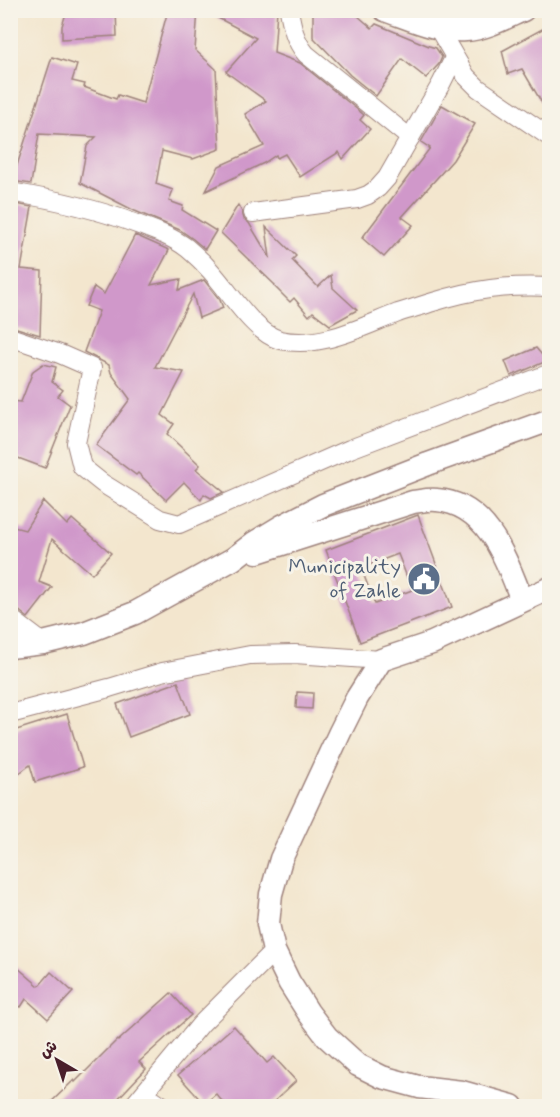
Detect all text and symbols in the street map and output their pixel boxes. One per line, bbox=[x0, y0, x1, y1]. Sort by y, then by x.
place label: Municipality of Zahle bbox=[288, 553, 401, 605]
public building icon: Municipality of Zahle bbox=[406, 561, 442, 597]
north arrow bbox=[27, 1030, 87, 1090]
text: ش bbox=[35, 1036, 62, 1063]

